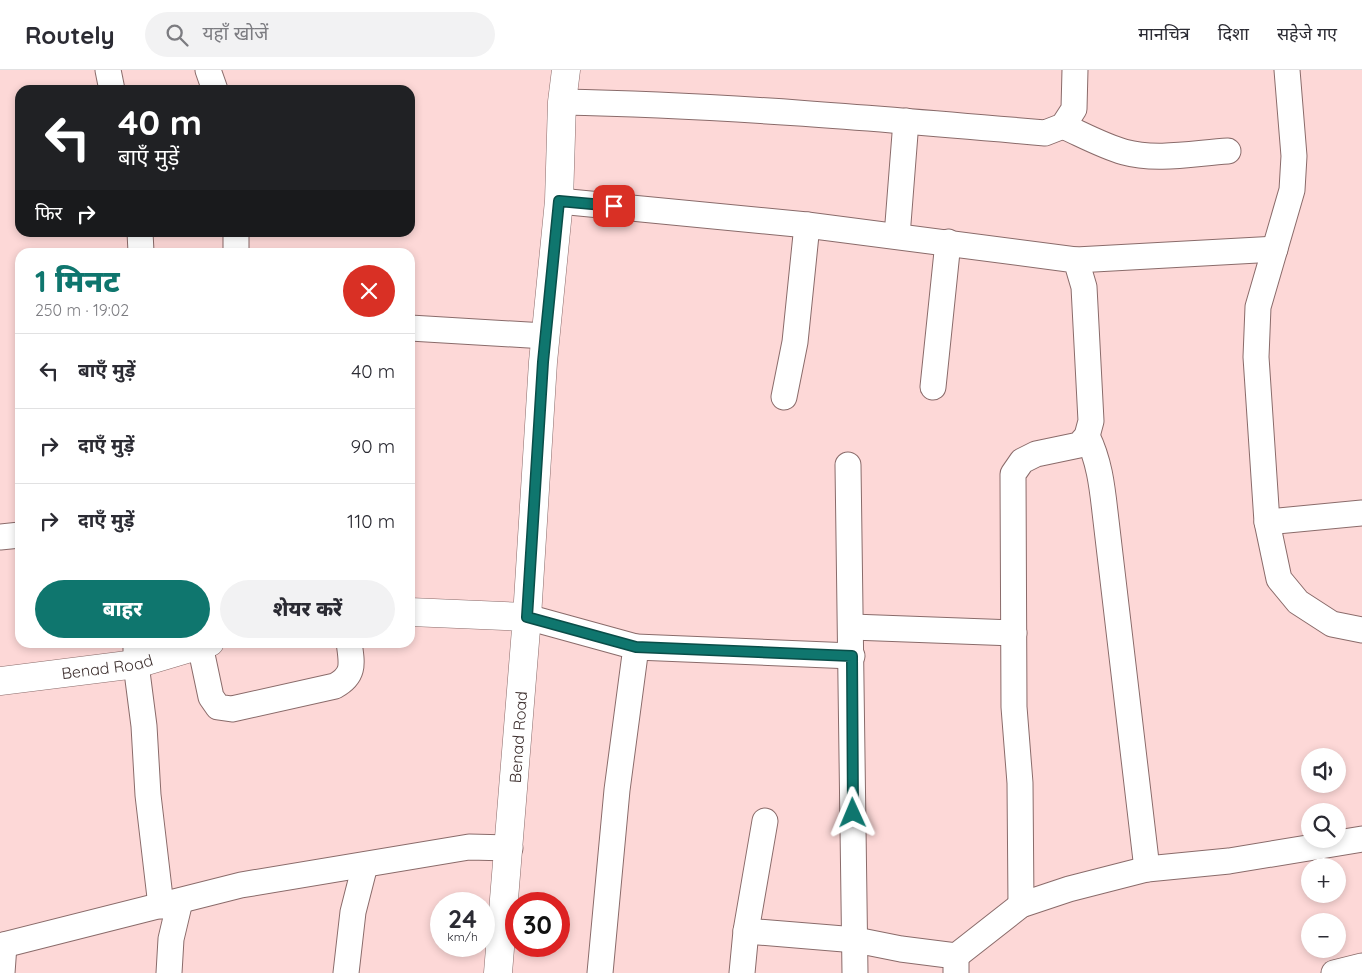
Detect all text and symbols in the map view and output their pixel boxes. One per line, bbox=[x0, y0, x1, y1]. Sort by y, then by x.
search box bbox=[145, 12, 495, 57]
text: Routely bbox=[25, 20, 115, 50]
icon: search bbox=[163, 21, 191, 49]
text: यहाँ खोजें bbox=[203, 21, 268, 45]
text: मानचित्र bbox=[1138, 22, 1190, 45]
text: दिशा bbox=[1218, 22, 1249, 45]
text: सहेजे गए bbox=[1277, 22, 1337, 45]
text: 40 m bbox=[118, 100, 202, 144]
icon: left bbox=[35, 105, 100, 170]
text: बाएँ मुड़ें bbox=[118, 143, 179, 171]
pin bbox=[593, 185, 635, 227]
icon: arrive bbox=[600, 192, 628, 220]
icon: right bbox=[72, 200, 100, 228]
text: फिर bbox=[35, 201, 62, 225]
text: 1 मिनट bbox=[35, 262, 120, 300]
button: close bbox=[343, 265, 395, 317]
text: 250 m · 19:02 bbox=[35, 300, 129, 320]
icon: left bbox=[35, 357, 63, 385]
text: बाएँ मुड़ें bbox=[78, 358, 135, 382]
text: 40 m bbox=[351, 359, 395, 383]
icon: right bbox=[35, 432, 63, 460]
text: दाएँ मुड़ें bbox=[78, 433, 134, 457]
text: 90 m bbox=[351, 434, 395, 458]
icon: right bbox=[35, 507, 63, 535]
text: दाएँ मुड़ें bbox=[78, 508, 134, 532]
text: 110 m bbox=[347, 509, 395, 533]
button: बाहर bbox=[35, 580, 210, 638]
button: शेयर करें bbox=[220, 580, 395, 638]
street label: Benad Road bbox=[60, 650, 155, 683]
street label: Benad Road bbox=[505, 690, 531, 784]
map controls bbox=[1301, 748, 1346, 958]
button: sound bbox=[1301, 748, 1346, 793]
position arrow bbox=[826, 786, 878, 838]
button: search bbox=[1301, 803, 1346, 848]
button: + bbox=[1301, 858, 1346, 903]
speed limit sign: 30 bbox=[505, 892, 570, 957]
text: 24 bbox=[448, 903, 477, 934]
button: − bbox=[1301, 913, 1346, 958]
text: km/h bbox=[447, 929, 478, 944]

